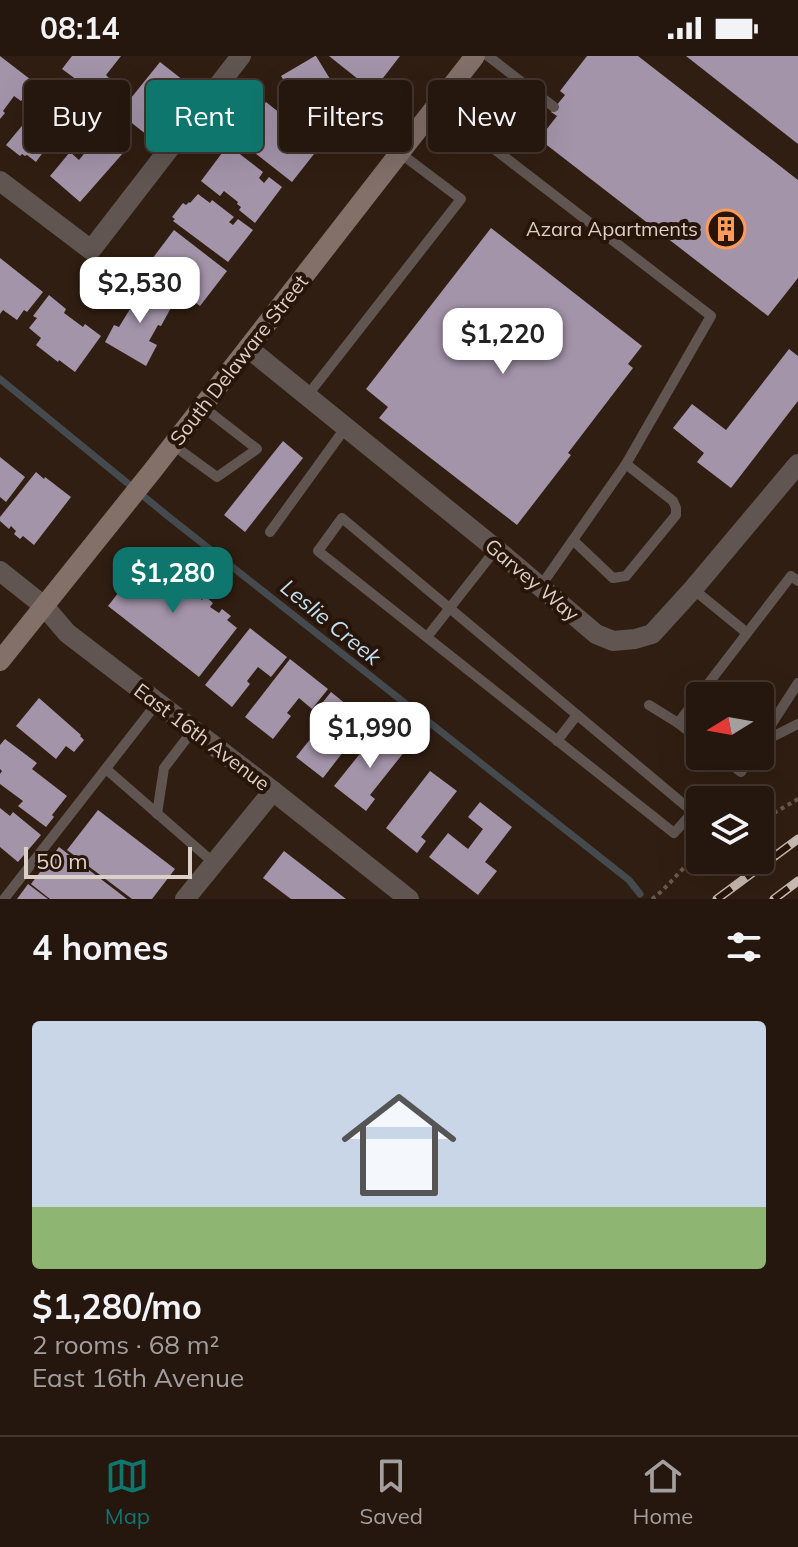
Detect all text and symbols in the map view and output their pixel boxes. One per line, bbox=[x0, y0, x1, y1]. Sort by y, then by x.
text: 08:14 bbox=[40, 9, 119, 47]
chip: Buy bbox=[24, 80, 130, 152]
chip: Rent bbox=[146, 80, 263, 152]
chip: Filters bbox=[279, 80, 412, 152]
chip: New bbox=[428, 80, 545, 152]
building icon: Azara Apartments bbox=[705, 208, 747, 250]
place label: Azara Apartments bbox=[526, 216, 698, 241]
pin: $2,530 bbox=[75, 257, 205, 325]
text: $2,530 bbox=[98, 266, 182, 299]
street label: South Delaware Street bbox=[164, 269, 313, 450]
pin: $1,220 bbox=[438, 308, 568, 376]
text: $1,220 bbox=[461, 317, 545, 350]
street label: Garvey Way bbox=[480, 533, 585, 626]
pin: $1,280 bbox=[108, 547, 238, 615]
text: $1,280 bbox=[131, 556, 215, 589]
water label: Leslie Creek bbox=[275, 573, 387, 671]
street label: East 16th Avenue bbox=[130, 677, 275, 796]
north arrow bbox=[686, 682, 774, 770]
map controls bbox=[686, 682, 774, 874]
pin: $1,990 bbox=[305, 702, 435, 770]
text: $1,990 bbox=[328, 711, 412, 744]
button: layers bbox=[686, 786, 774, 874]
scale bar bbox=[24, 843, 192, 879]
text: 50 m bbox=[36, 847, 87, 875]
icon: filters bbox=[722, 925, 766, 969]
text: 4 homes bbox=[32, 926, 169, 969]
icon: home bbox=[327, 1073, 471, 1217]
text: $1,280/mo bbox=[32, 1285, 202, 1328]
text: 2 rooms · 68 m² bbox=[32, 1328, 219, 1361]
text: East 16th Avenue bbox=[32, 1361, 244, 1394]
tab: Map bbox=[105, 1454, 150, 1530]
tab: Saved bbox=[360, 1454, 423, 1530]
tab: Home bbox=[633, 1454, 693, 1530]

